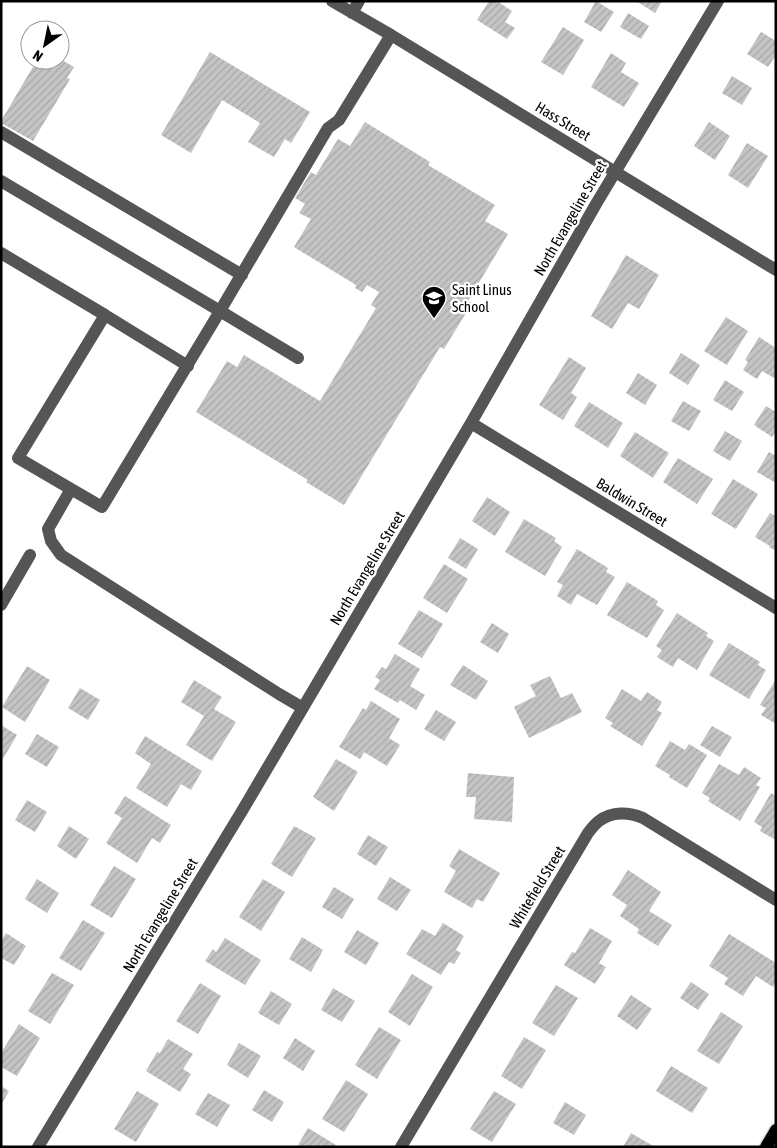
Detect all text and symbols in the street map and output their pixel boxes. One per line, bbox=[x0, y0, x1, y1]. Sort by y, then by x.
north arrow bbox=[20, 20, 70, 70]
text: N bbox=[30, 47, 46, 65]
street label: Hass Street bbox=[532, 98, 594, 144]
street label: North Evangeline Street bbox=[530, 157, 610, 279]
place label: Saint Linus School bbox=[452, 281, 511, 315]
school or university icon: Saint Linus School bbox=[421, 285, 447, 319]
street label: Baldwin Street bbox=[593, 474, 671, 530]
street label: North Evangeline Street bbox=[326, 508, 408, 628]
street label: Whitefield Street bbox=[506, 843, 568, 931]
street label: North Evangeline Street bbox=[119, 855, 201, 975]

